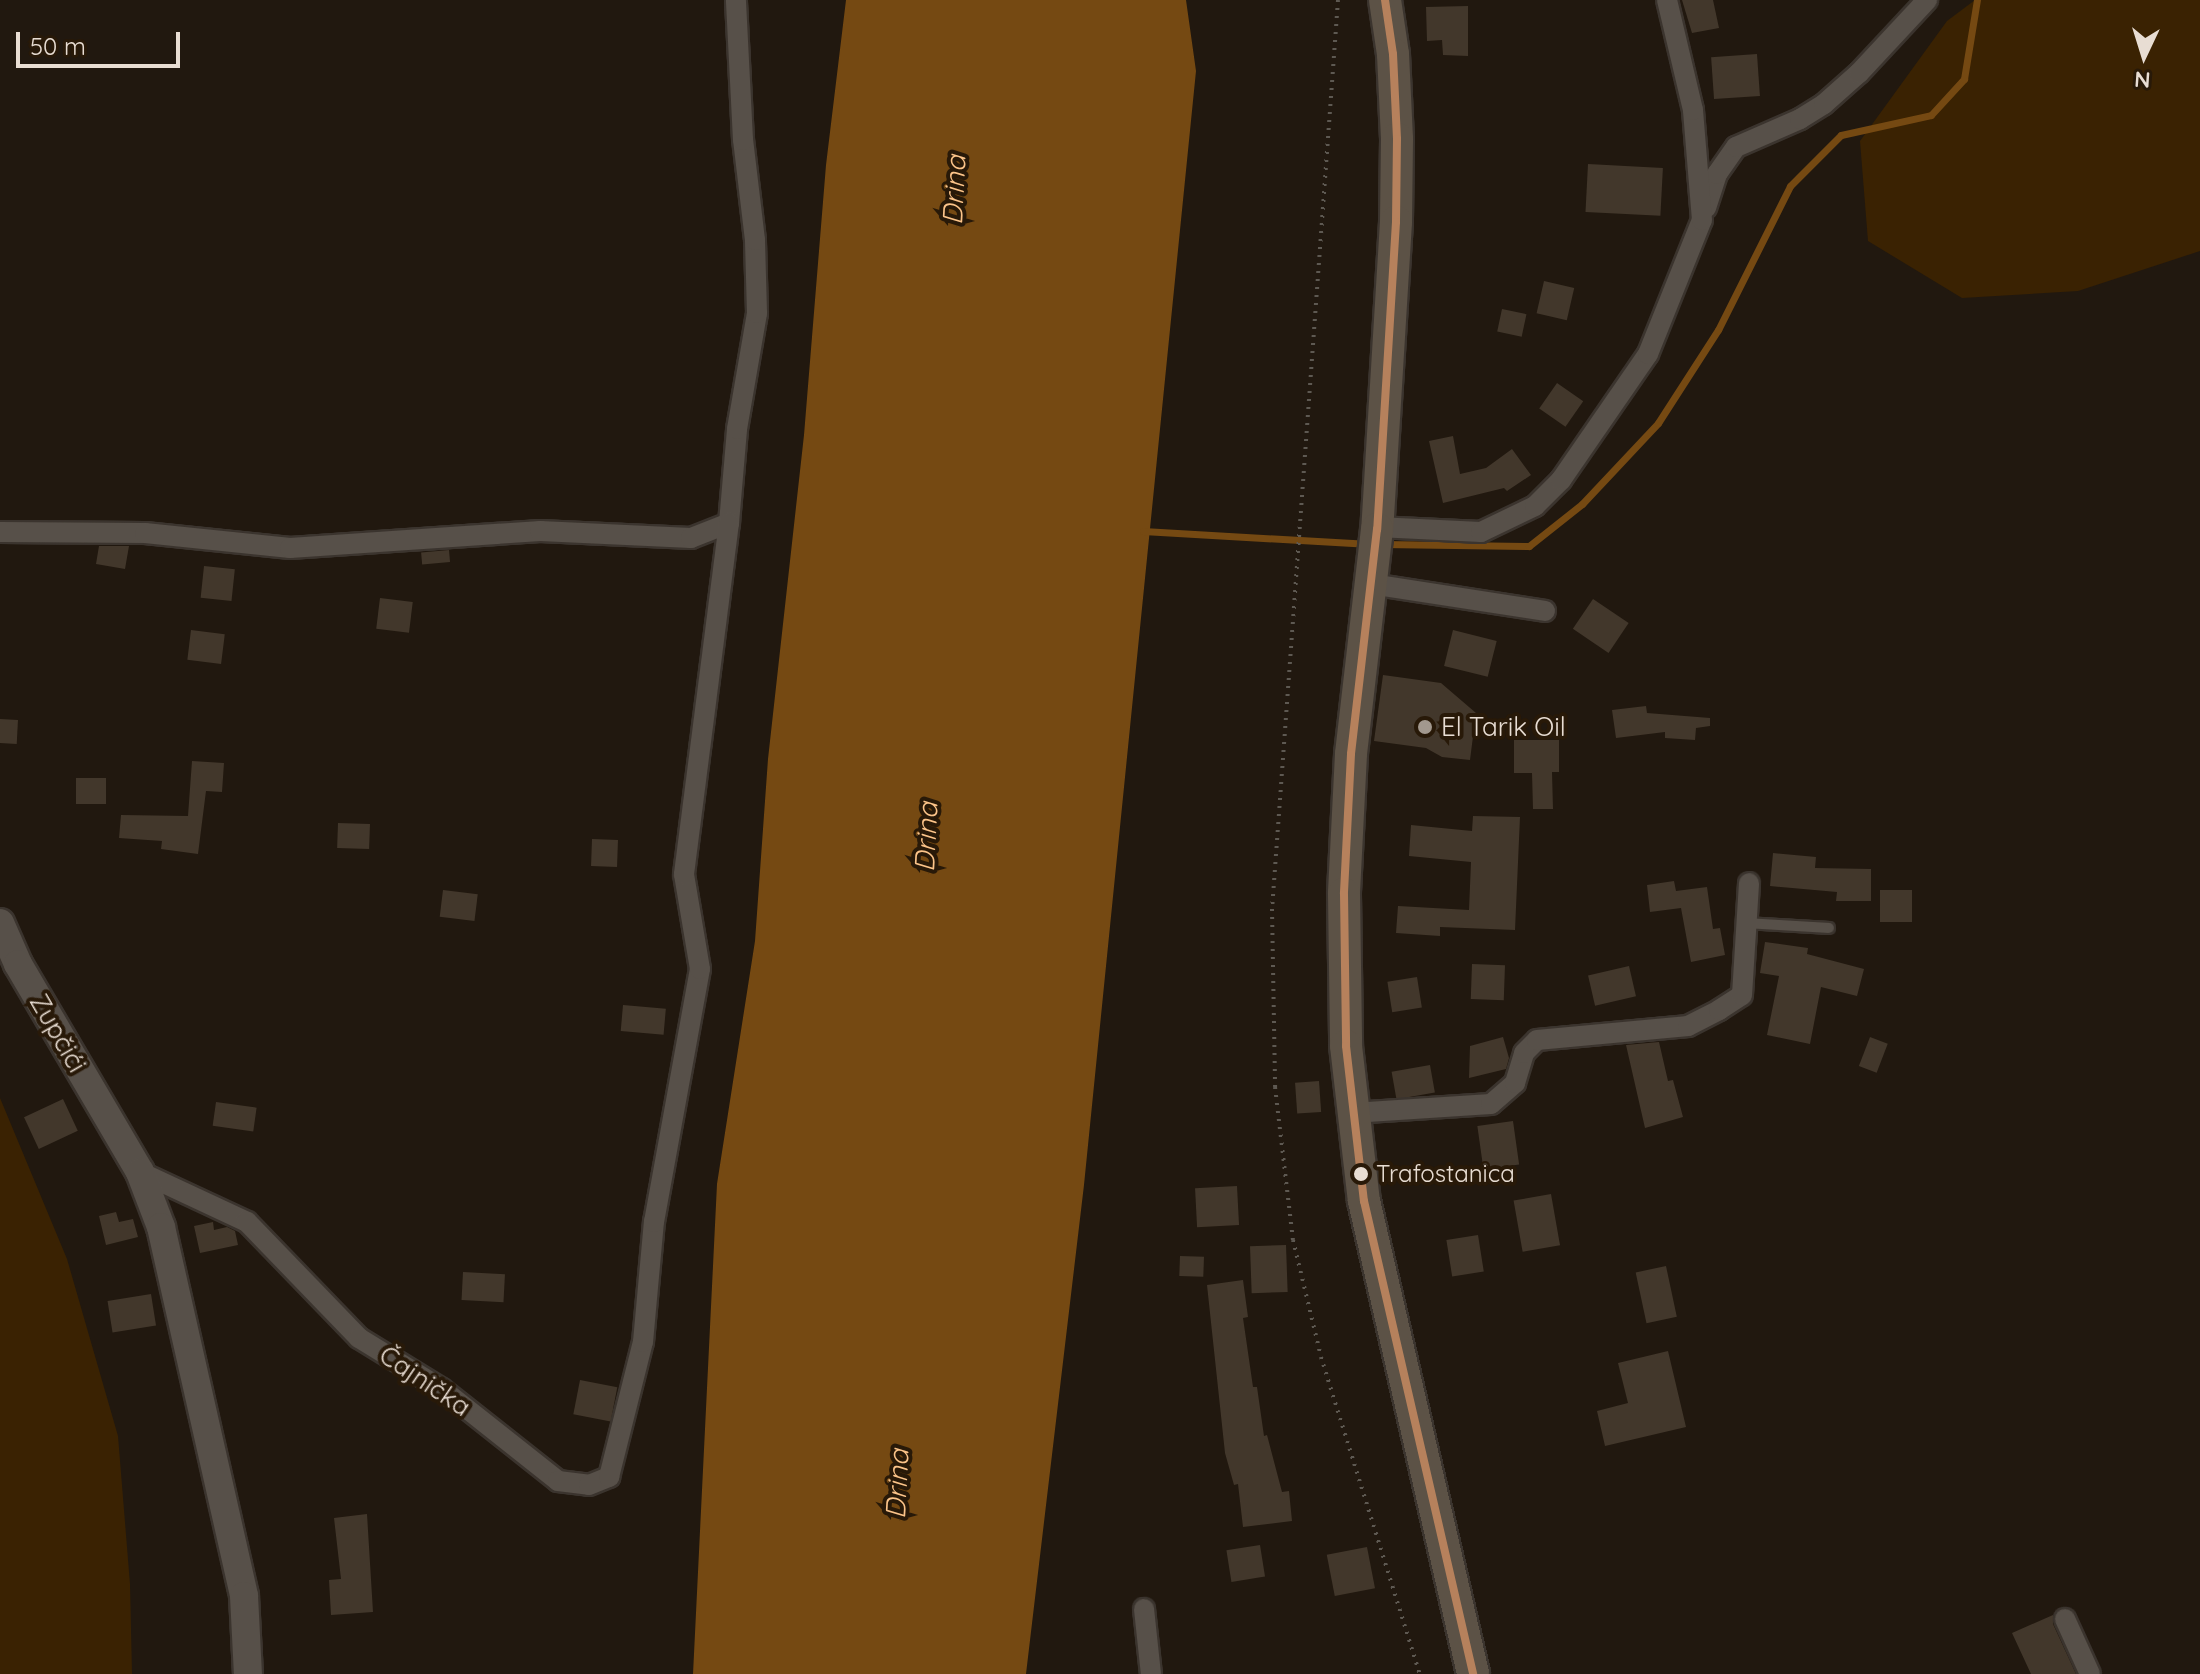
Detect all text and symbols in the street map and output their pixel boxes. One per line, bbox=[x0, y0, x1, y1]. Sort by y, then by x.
scale bar bbox=[20, 16, 184, 66]
north arrow bbox=[2104, 16, 2184, 96]
text: 50 m bbox=[30, 31, 86, 61]
text: N bbox=[2133, 65, 2151, 94]
water label: Drina bbox=[935, 154, 973, 226]
place label: El Tarik Oil bbox=[1441, 711, 1566, 743]
marker: El Tarik Oil bbox=[1416, 718, 1434, 736]
water label: Drina bbox=[907, 801, 945, 873]
street label: Zupčići bbox=[23, 988, 93, 1078]
place label: Trafostanica bbox=[1376, 1160, 1515, 1188]
marker: Trafostanica bbox=[1353, 1166, 1369, 1182]
street label: Čajnička bbox=[373, 1339, 477, 1423]
water label: Drina bbox=[878, 1448, 916, 1520]

